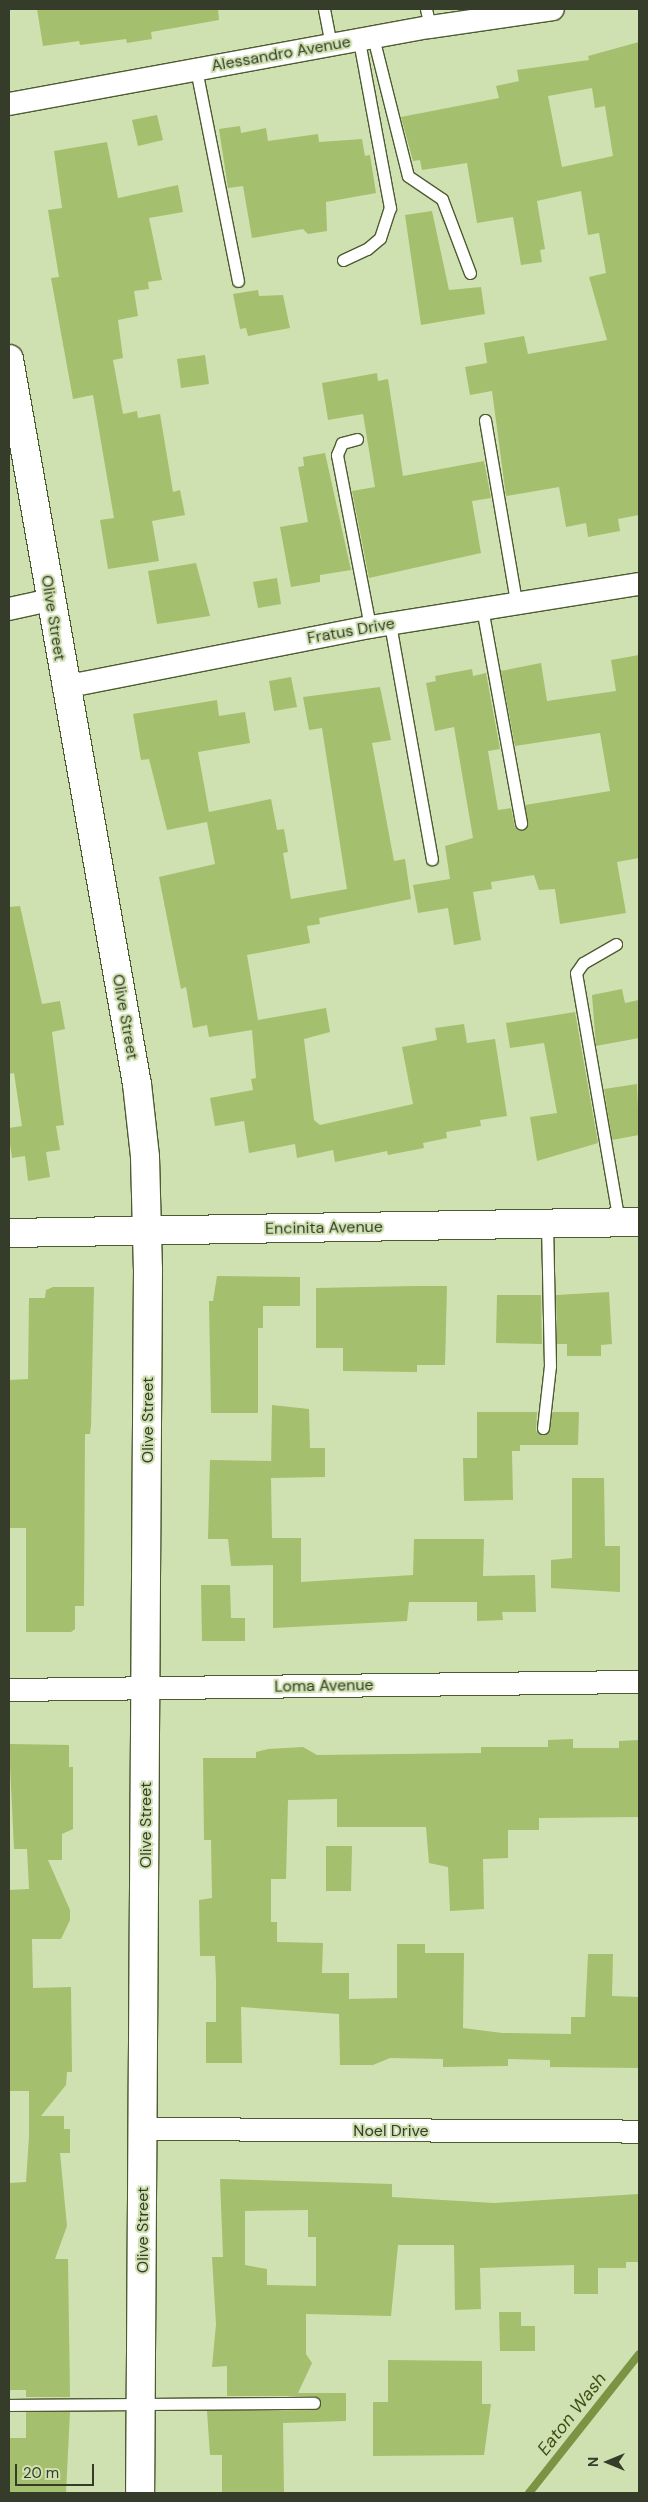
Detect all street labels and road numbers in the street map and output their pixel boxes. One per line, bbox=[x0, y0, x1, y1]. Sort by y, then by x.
street label: Alessandro Avenue bbox=[210, 32, 352, 76]
street label: Olive Street bbox=[37, 574, 69, 662]
street label: Fratus Drive bbox=[306, 614, 396, 648]
street label: Olive Street bbox=[108, 973, 142, 1061]
street label: Encinita Avenue bbox=[265, 1217, 383, 1239]
street label: Olive Street bbox=[138, 1377, 158, 1463]
street label: Loma Avenue bbox=[274, 1676, 374, 1696]
street label: Olive Street bbox=[136, 1782, 156, 1868]
street label: Noel Drive bbox=[353, 2121, 429, 2141]
street label: Olive Street bbox=[133, 2187, 153, 2273]

